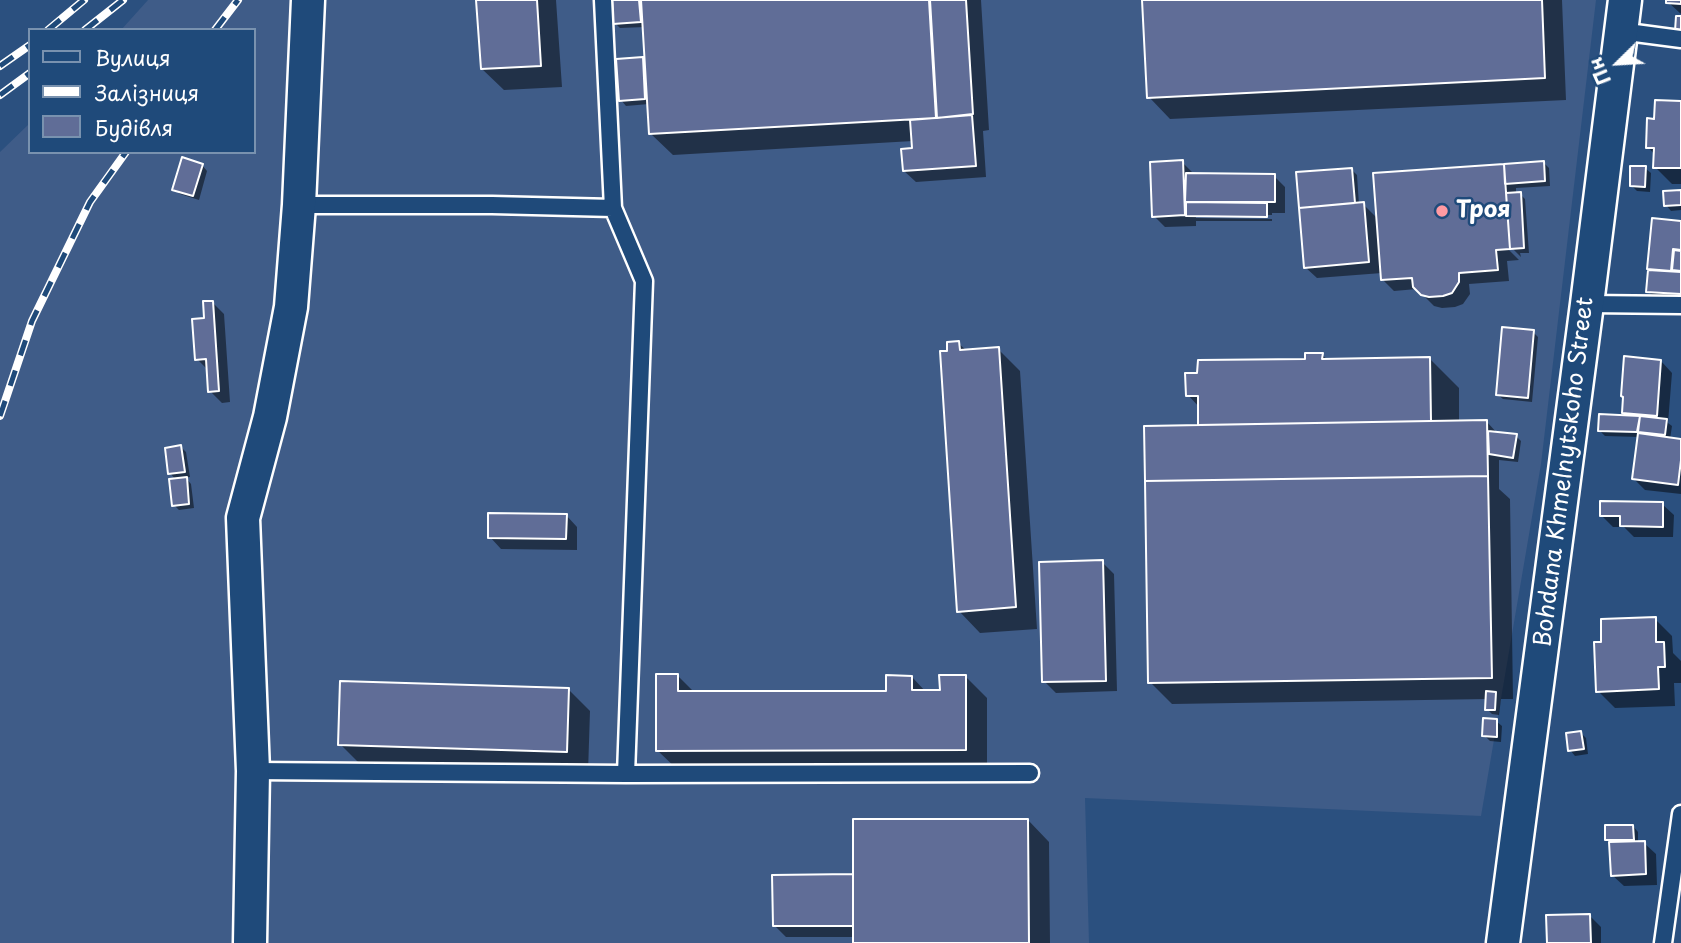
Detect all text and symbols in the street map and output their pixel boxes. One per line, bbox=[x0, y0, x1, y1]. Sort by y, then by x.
legend bbox=[28, 28, 256, 154]
north arrow bbox=[1583, 28, 1653, 98]
text: Вулиця bbox=[95, 41, 171, 73]
text: Пн bbox=[1580, 53, 1617, 90]
text: Залізниця bbox=[95, 76, 199, 108]
text: Будівля bbox=[95, 111, 173, 143]
place label: Троя bbox=[1456, 197, 1510, 225]
marker: Троя bbox=[1434, 203, 1450, 219]
street label: Bohdana Khmelnytskoho Street bbox=[1530, 295, 1600, 649]

